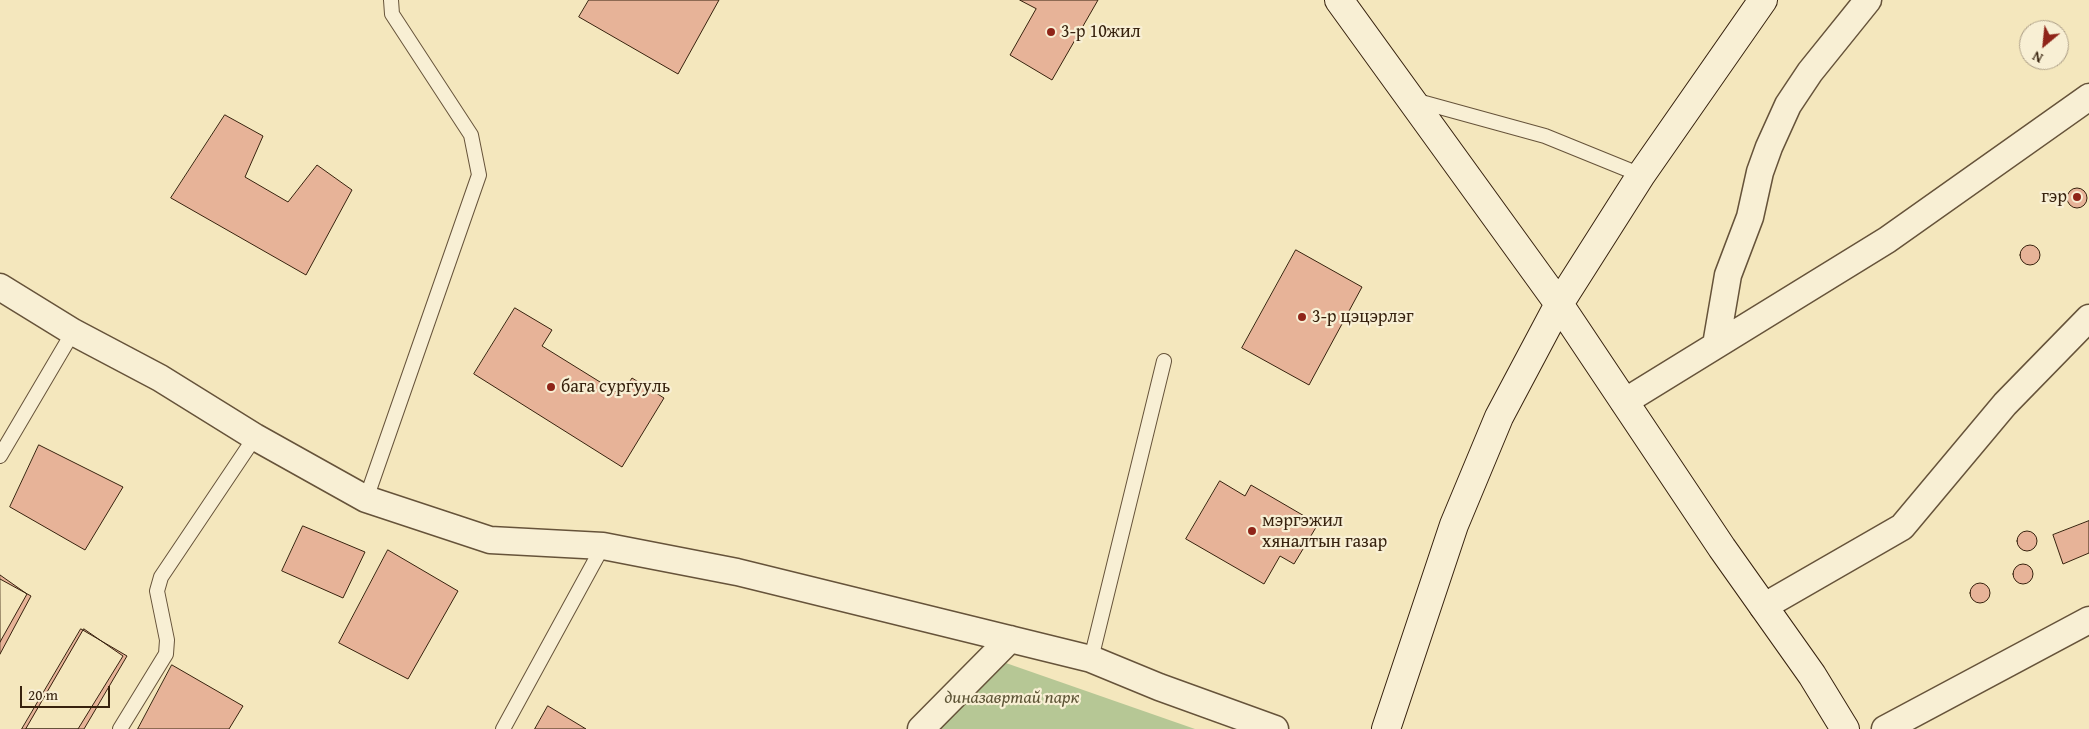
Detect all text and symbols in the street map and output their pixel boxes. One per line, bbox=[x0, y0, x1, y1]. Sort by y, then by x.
north arrow bbox=[2019, 20, 2069, 70]
place label: 3-р 10жил bbox=[1061, 21, 1141, 43]
marker: 3-р 10жил bbox=[1045, 26, 1057, 38]
text: N bbox=[2029, 46, 2046, 68]
place label: гэр bbox=[2041, 186, 2067, 208]
marker: гэр bbox=[2071, 191, 2083, 203]
place label: 3-р цэцэрлэг bbox=[1312, 306, 1414, 328]
marker: 3-р цэцэрлэг bbox=[1296, 311, 1308, 323]
place label: бага сургууль bbox=[561, 376, 670, 398]
marker: бага сургууль bbox=[545, 381, 557, 393]
place label: мэргэжил хяналтын газар bbox=[1262, 510, 1387, 552]
marker: мэргэжил хяналтын газар bbox=[1246, 525, 1258, 537]
scale bar bbox=[22, 676, 112, 708]
text: 20 m bbox=[28, 684, 58, 705]
park label: диназавртай парк bbox=[944, 687, 1080, 709]

